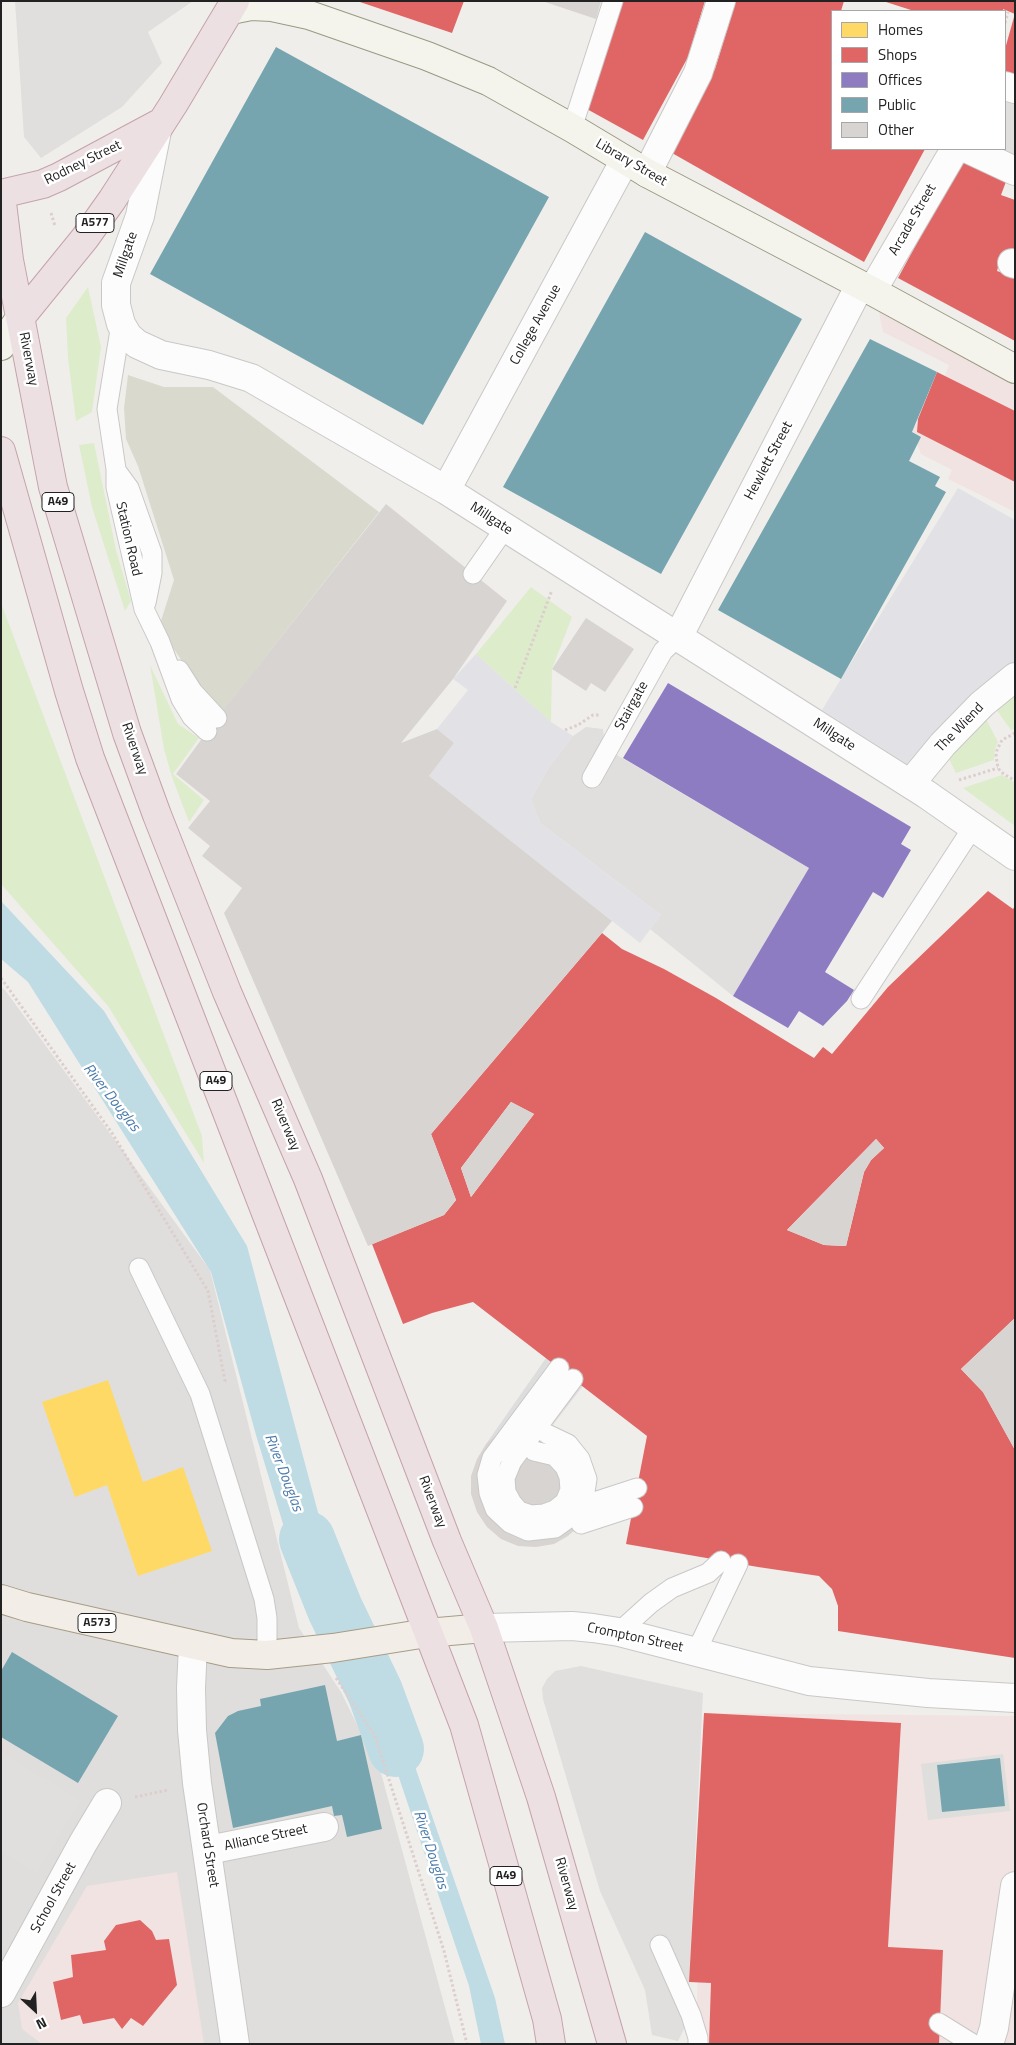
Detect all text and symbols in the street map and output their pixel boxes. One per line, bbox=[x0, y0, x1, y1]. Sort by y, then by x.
legend bbox=[831, 10, 1006, 150]
text: Homes bbox=[878, 18, 923, 41]
text: Shops bbox=[878, 43, 917, 66]
text: Offices bbox=[878, 68, 922, 91]
text: Public bbox=[878, 93, 916, 116]
text: Other bbox=[878, 118, 914, 141]
street label: Library Street bbox=[592, 136, 670, 190]
street label: Rodney Street bbox=[42, 137, 124, 189]
street label: Arcade Street bbox=[886, 181, 940, 259]
road number: A577 bbox=[76, 214, 114, 232]
street label: Millgate bbox=[110, 230, 142, 280]
street label: College Avenue bbox=[507, 282, 565, 368]
street label: Riverway bbox=[15, 331, 41, 387]
street label: Hewlett Street bbox=[741, 419, 797, 503]
road number: A49 bbox=[42, 492, 74, 512]
street label: Millgate bbox=[467, 499, 515, 539]
street label: Station Road bbox=[111, 500, 145, 578]
street label: Stairgate bbox=[612, 679, 652, 733]
street label: The Wiend bbox=[932, 700, 988, 756]
street label: Millgate bbox=[810, 715, 858, 755]
street label: Riverway bbox=[117, 720, 151, 778]
water label: River Douglas bbox=[79, 1060, 143, 1136]
road number: A49 bbox=[200, 1072, 232, 1090]
street label: Riverway bbox=[267, 1097, 303, 1153]
water label: River Douglas bbox=[260, 1432, 306, 1514]
street label: Riverway bbox=[414, 1474, 450, 1530]
road number: A573 bbox=[78, 1614, 116, 1632]
street label: Crompton Street bbox=[585, 1620, 685, 1656]
street label: Orchard Street bbox=[192, 1801, 222, 1889]
water label: River Douglas bbox=[409, 1809, 451, 1891]
street label: Alliance Street bbox=[223, 1821, 309, 1855]
street label: Riverway bbox=[550, 1855, 582, 1913]
street label: School Street bbox=[28, 1860, 80, 1936]
road number: A49 bbox=[490, 1866, 522, 1885]
north arrow bbox=[10, 1985, 60, 2035]
text: N bbox=[33, 2012, 50, 2036]

